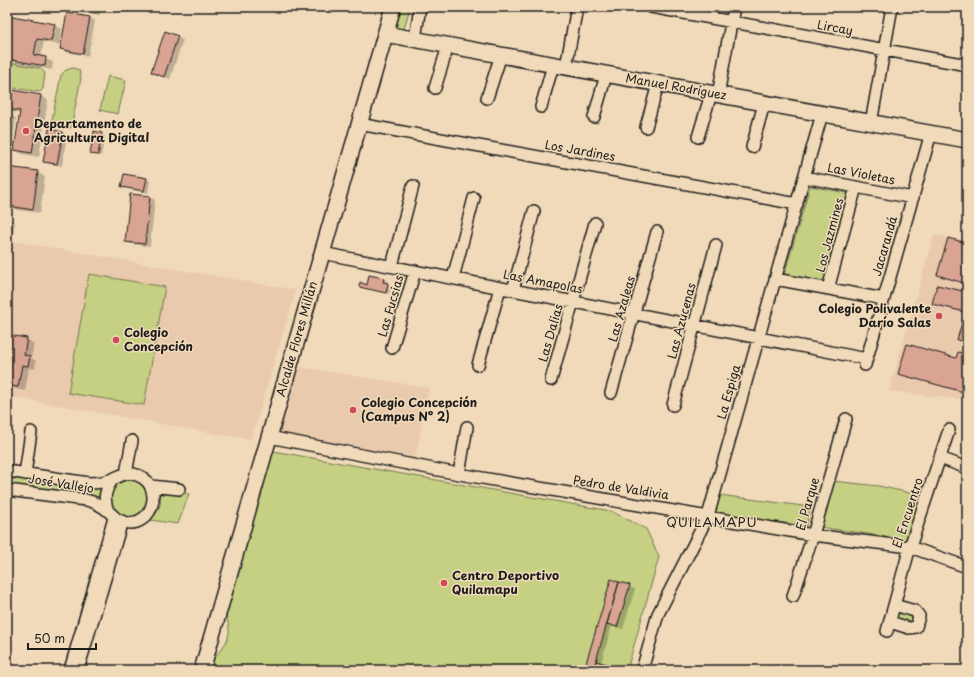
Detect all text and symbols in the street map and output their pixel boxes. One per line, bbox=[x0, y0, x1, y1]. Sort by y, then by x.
street label: Lircay bbox=[816, 15, 855, 39]
street label: Manuel Rodríguez bbox=[624, 68, 728, 104]
place label: Departamento de Agricultura Digital bbox=[34, 114, 149, 146]
marker: Departamento de Agricultura Digital bbox=[21, 126, 31, 136]
street label: Los Jardines bbox=[543, 135, 617, 165]
street label: Las Violetas bbox=[826, 158, 897, 188]
street label: Los Jazmines bbox=[810, 195, 848, 274]
street label: Jacarandá bbox=[867, 213, 901, 278]
street label: Las Amapolas bbox=[502, 264, 585, 298]
street label: Las Fucsias bbox=[373, 272, 408, 339]
street label: Las Azaleas bbox=[603, 273, 639, 344]
street label: Alcalde Flores Millán bbox=[271, 279, 321, 398]
street label: Las Azucenas bbox=[662, 280, 700, 361]
place label: Colegio Polivalente Darío Salas bbox=[818, 299, 931, 331]
street label: Las Dalias bbox=[533, 301, 567, 364]
marker: Colegio Polivalente Darío Salas bbox=[934, 311, 944, 321]
place label: Colegio Concepción bbox=[124, 323, 193, 355]
marker: Colegio Concepción bbox=[111, 335, 121, 345]
street label: La Espiga bbox=[712, 362, 745, 421]
place label: Colegio Concepción (Campus N° 2) bbox=[361, 393, 477, 425]
marker: Colegio Concepción (Campus N° 2) bbox=[348, 405, 358, 415]
street label: José Vallejo bbox=[27, 469, 96, 497]
street label: Pedro de Valdivia bbox=[572, 471, 671, 504]
street label: El Parque bbox=[791, 475, 823, 532]
street label: El Encuentro bbox=[887, 475, 927, 550]
district label: QUILAMAPU bbox=[666, 512, 758, 531]
place label: Centro Deportivo Quilamapu bbox=[452, 566, 559, 598]
marker: Centro Deportivo Quilamapu bbox=[439, 578, 449, 588]
scale bar bbox=[28, 625, 96, 651]
text: 50 m bbox=[34, 629, 65, 647]

